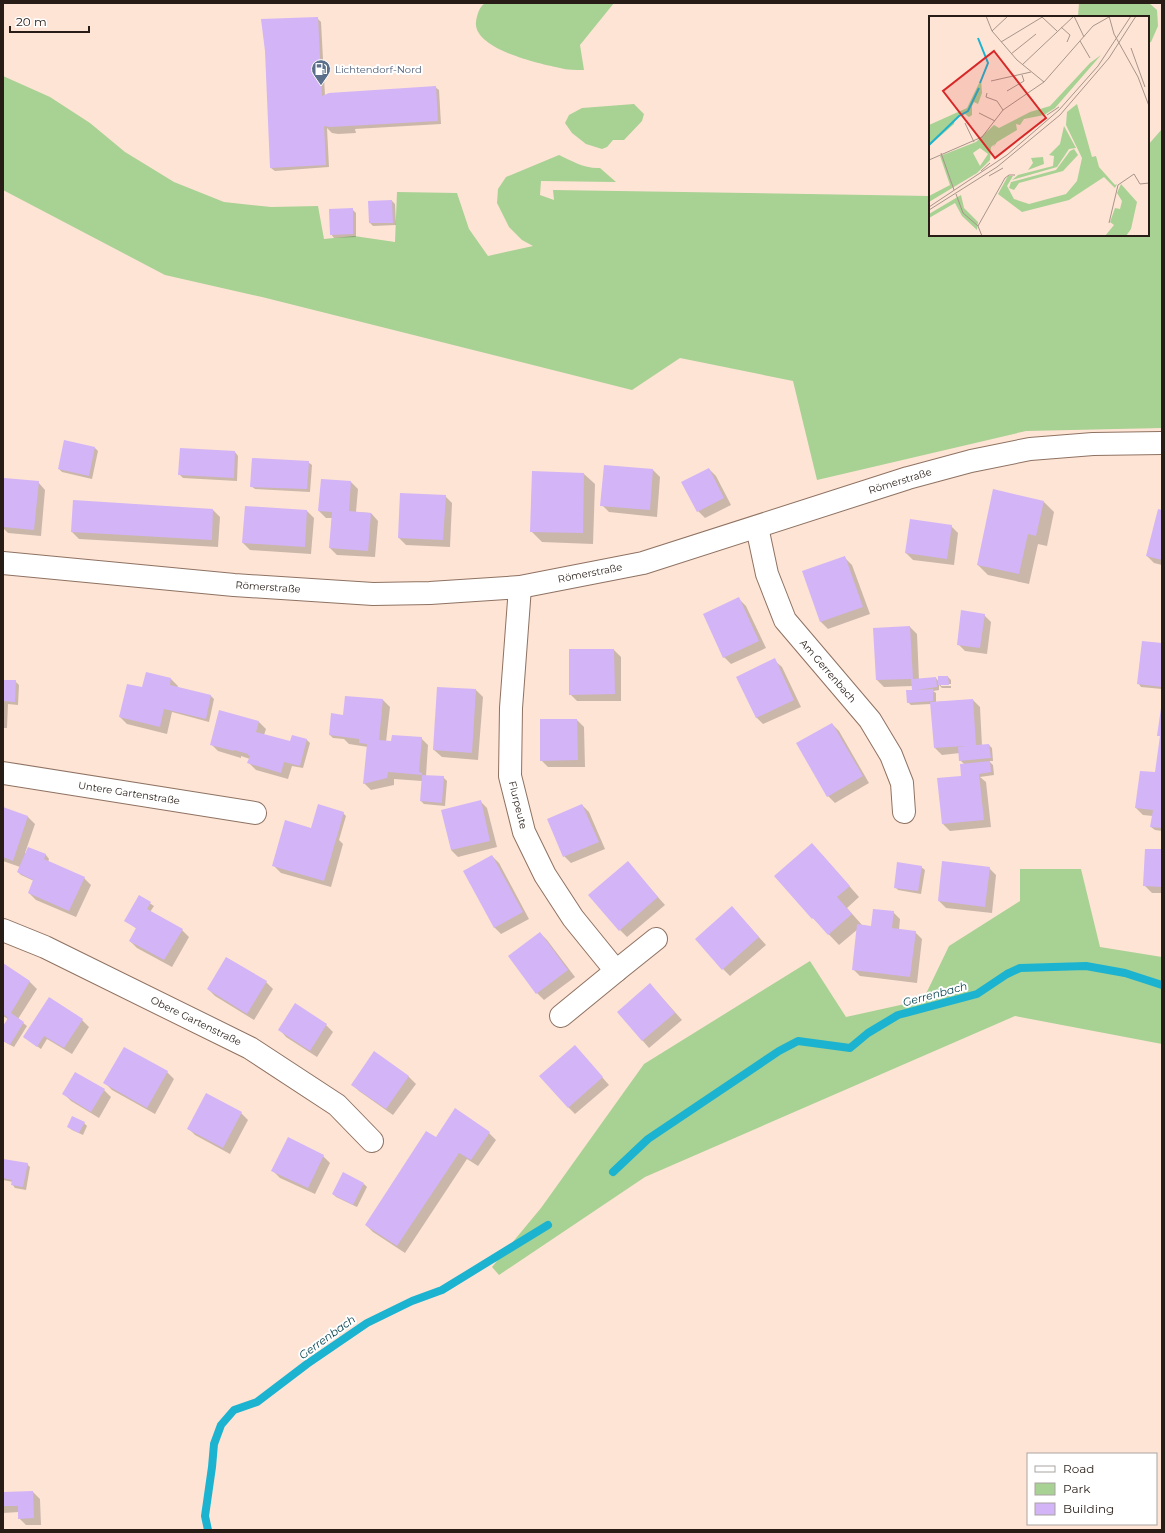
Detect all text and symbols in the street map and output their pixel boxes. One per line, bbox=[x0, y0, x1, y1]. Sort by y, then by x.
scale bar bbox=[10, 8, 89, 34]
text: 20 m bbox=[16, 14, 47, 29]
inset map bbox=[929, 16, 1149, 236]
fuel station icon: Lichtendorf-Nord bbox=[310, 58, 332, 86]
place label: Lichtendorf-Nord bbox=[335, 63, 422, 76]
street label: Römerstraße bbox=[867, 465, 933, 497]
street label: Römerstraße bbox=[557, 560, 623, 586]
street label: Römerstraße bbox=[235, 578, 301, 596]
street label: Am Gerrenbach bbox=[797, 637, 859, 705]
street label: Untere Gartenstraße bbox=[77, 779, 181, 807]
street label: Flurpeute bbox=[506, 780, 530, 830]
water label: Gerrenbach bbox=[901, 979, 969, 1009]
street label: Obere Gartenstraße bbox=[148, 993, 244, 1049]
water label: Gerrenbach bbox=[296, 1312, 358, 1362]
legend bbox=[1027, 1453, 1157, 1525]
text: Road bbox=[1063, 1461, 1094, 1476]
text: Park bbox=[1063, 1481, 1091, 1496]
text: Building bbox=[1063, 1501, 1114, 1516]

